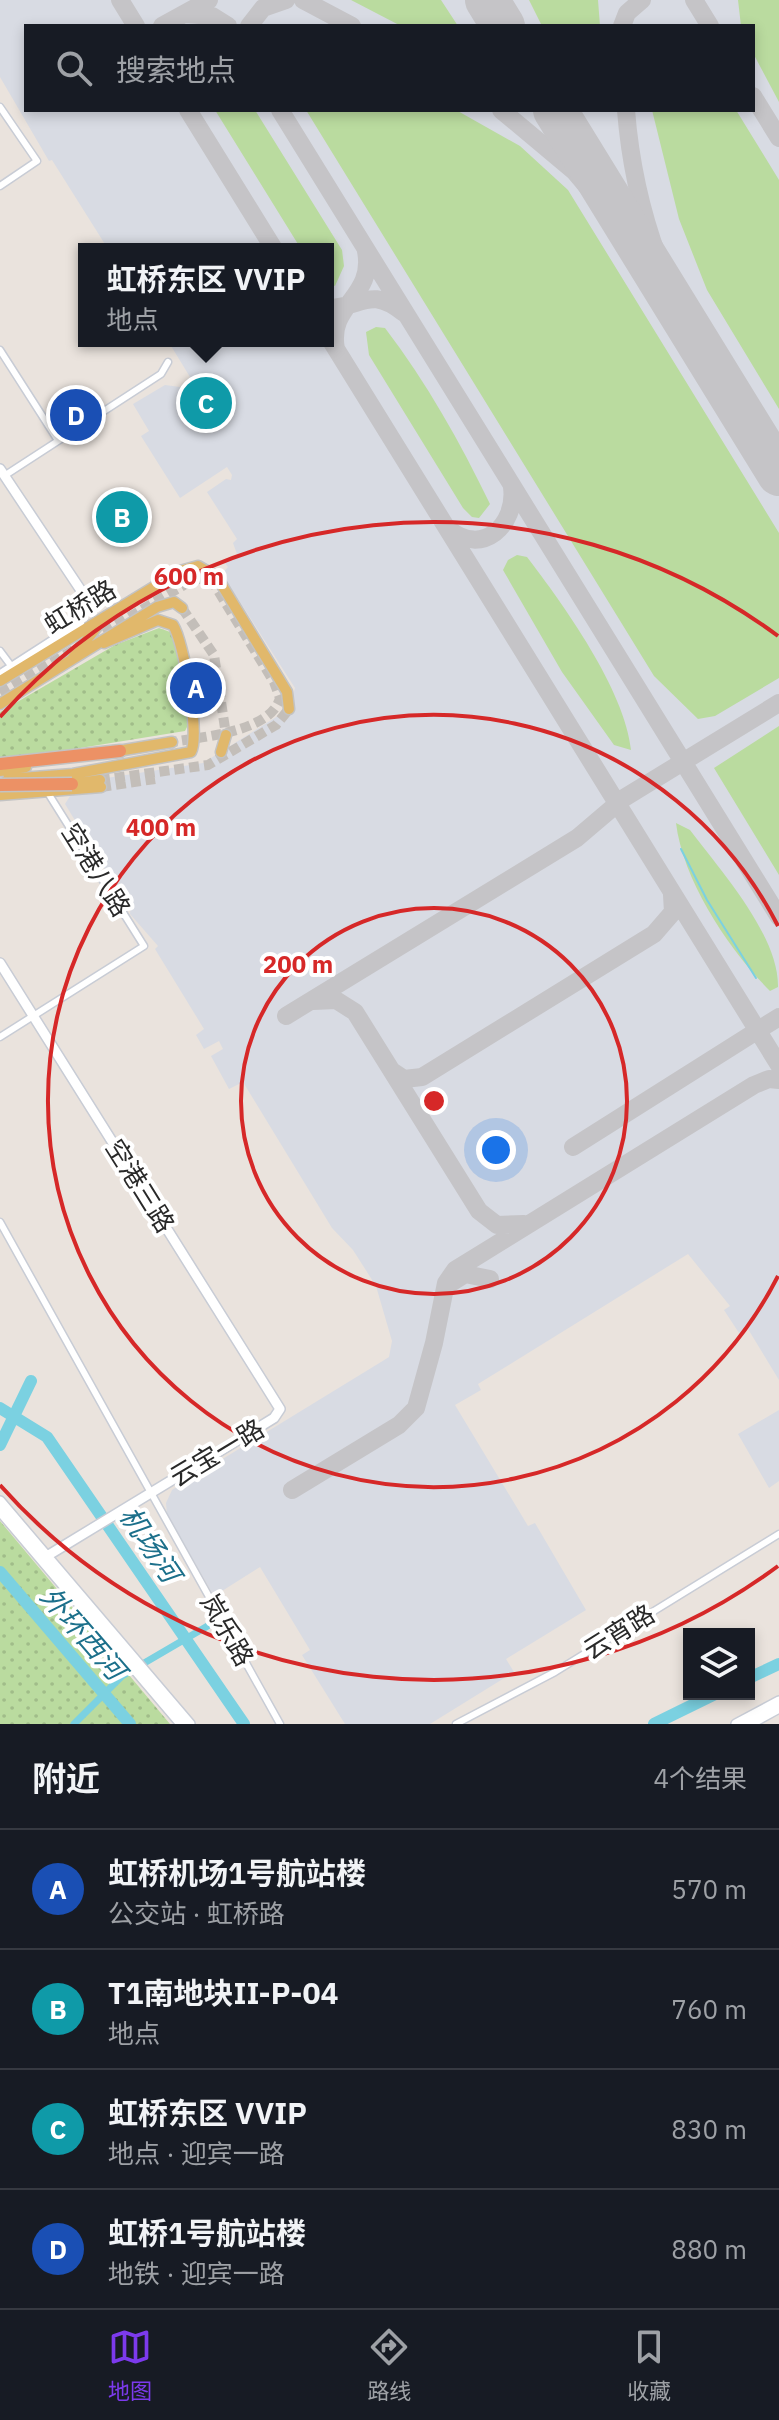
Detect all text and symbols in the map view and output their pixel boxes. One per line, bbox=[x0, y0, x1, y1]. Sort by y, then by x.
search box bbox=[24, 24, 755, 112]
icon: search bbox=[52, 46, 96, 90]
text: 搜索地点 bbox=[116, 50, 236, 89]
popup bbox=[78, 243, 334, 347]
text: 虹桥东区 VVIP bbox=[107, 259, 305, 298]
text: 地点 bbox=[107, 302, 159, 336]
pin: C bbox=[180, 373, 232, 433]
pin: D bbox=[50, 385, 102, 445]
pin: B bbox=[96, 487, 148, 547]
text: 600 m bbox=[154, 560, 224, 592]
street label: 虹桥路 bbox=[37, 571, 122, 641]
pin: A bbox=[170, 658, 222, 718]
text: 400 m bbox=[126, 811, 196, 843]
street label: 空港八路 bbox=[55, 816, 139, 923]
text: 200 m bbox=[263, 948, 333, 980]
centre of rings bbox=[420, 1087, 448, 1115]
your location bbox=[476, 1130, 516, 1170]
street label: 空港三路 bbox=[99, 1132, 183, 1239]
street label: 云宝一路 bbox=[163, 1411, 270, 1494]
water label: 机场河 bbox=[112, 1499, 192, 1593]
water label: 外环西河 bbox=[33, 1578, 137, 1691]
street label: 岚乐路 bbox=[194, 1587, 262, 1672]
street label: 云宵路 bbox=[576, 1596, 661, 1666]
map controls bbox=[683, 1628, 755, 1700]
button: layers bbox=[683, 1628, 755, 1700]
text: 附近 bbox=[32, 1756, 100, 1800]
text: 4个结果 bbox=[653, 1761, 747, 1795]
text: 虹桥机场1号航站楼 bbox=[108, 1853, 366, 1892]
text: A bbox=[49, 1872, 67, 1906]
text: 570 m bbox=[671, 1872, 747, 1906]
text: 公交站 · 虹桥路 bbox=[108, 1896, 285, 1930]
text: T1南地块II-P-04 bbox=[108, 1973, 338, 2012]
text: B bbox=[49, 1992, 67, 2026]
text: 760 m bbox=[671, 1992, 747, 2026]
text: 地点 bbox=[108, 2016, 160, 2050]
text: 虹桥东区 VVIP bbox=[108, 2093, 307, 2132]
text: C bbox=[50, 2112, 66, 2146]
text: 830 m bbox=[671, 2112, 747, 2146]
text: 地点 · 迎宾一路 bbox=[108, 2136, 285, 2170]
text: 虹桥1号航站楼 bbox=[108, 2213, 306, 2252]
text: D bbox=[49, 2232, 67, 2266]
text: 880 m bbox=[671, 2232, 747, 2266]
text: 地铁 · 迎宾一路 bbox=[108, 2256, 285, 2290]
tab: 地图 bbox=[108, 2325, 152, 2405]
tab: 路线 bbox=[367, 2325, 411, 2405]
tab: 收藏 bbox=[627, 2325, 671, 2405]

